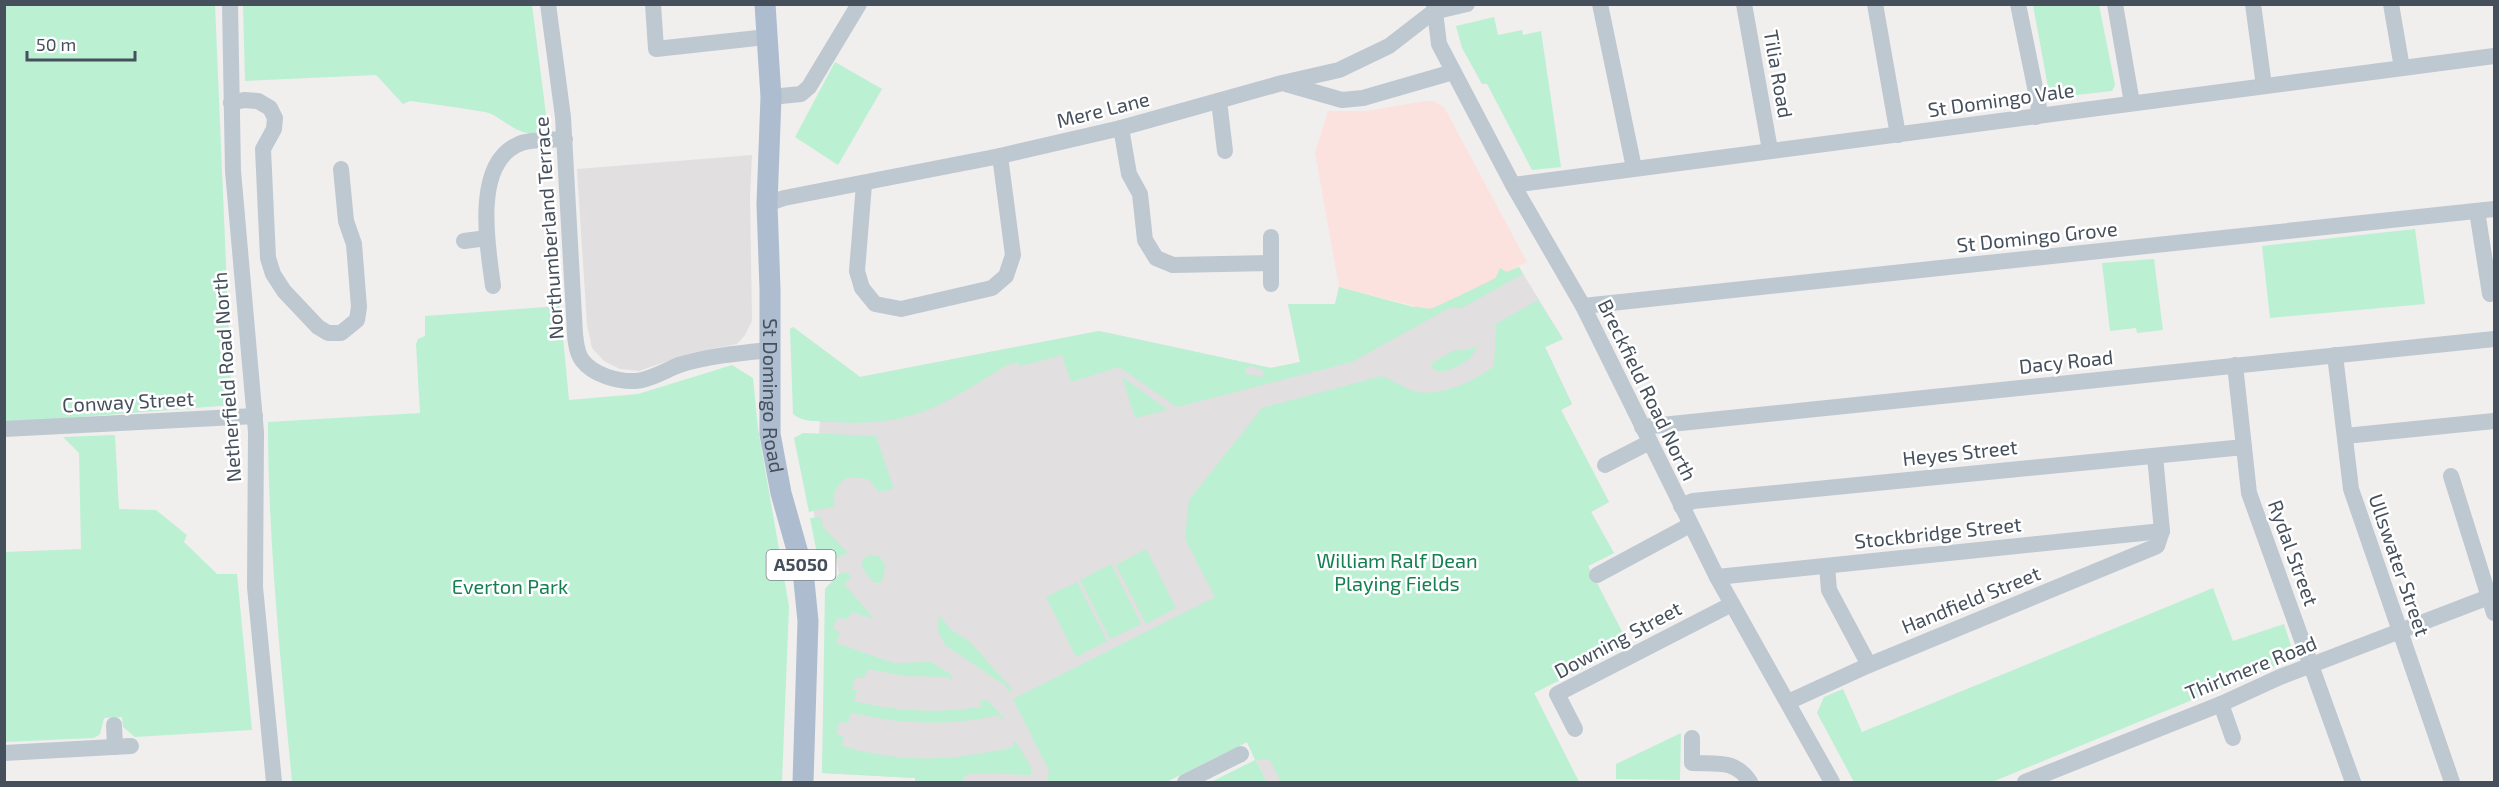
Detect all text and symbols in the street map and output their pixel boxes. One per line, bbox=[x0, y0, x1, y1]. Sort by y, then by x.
scale bar bbox=[27, 24, 135, 62]
street label: Tilia Road bbox=[1759, 28, 1799, 120]
text: 50 m bbox=[36, 33, 76, 55]
street label: St Domingo Vale bbox=[1926, 77, 2076, 121]
street label: Mere Lane bbox=[1054, 86, 1152, 132]
street label: Northumberland Terrace bbox=[528, 116, 568, 340]
street label: St Domingo Grove bbox=[1955, 216, 2119, 256]
street label: Netherfield Road North bbox=[207, 271, 245, 483]
street label: Breckfield Road North bbox=[1594, 295, 1702, 484]
street label: St Domingo Road bbox=[759, 318, 790, 475]
street label: Dacy Road bbox=[2018, 344, 2114, 378]
street label: Conway Street bbox=[61, 386, 195, 416]
street label: Heyes Street bbox=[1901, 434, 2019, 470]
street label: Ullswater Street bbox=[2364, 490, 2436, 639]
street label: Rydal Street bbox=[2264, 497, 2324, 609]
street label: Stockbridge Street bbox=[1853, 511, 2023, 553]
park label: William Ralf Dean Playing Fields bbox=[1316, 548, 1478, 595]
road number: A5050 bbox=[766, 550, 836, 580]
street label: Handfield Street bbox=[1898, 560, 2044, 638]
park label: Everton Park bbox=[452, 574, 568, 598]
street label: Downing Street bbox=[1550, 595, 1686, 683]
street label: Thirlmere Road bbox=[2181, 630, 2320, 704]

